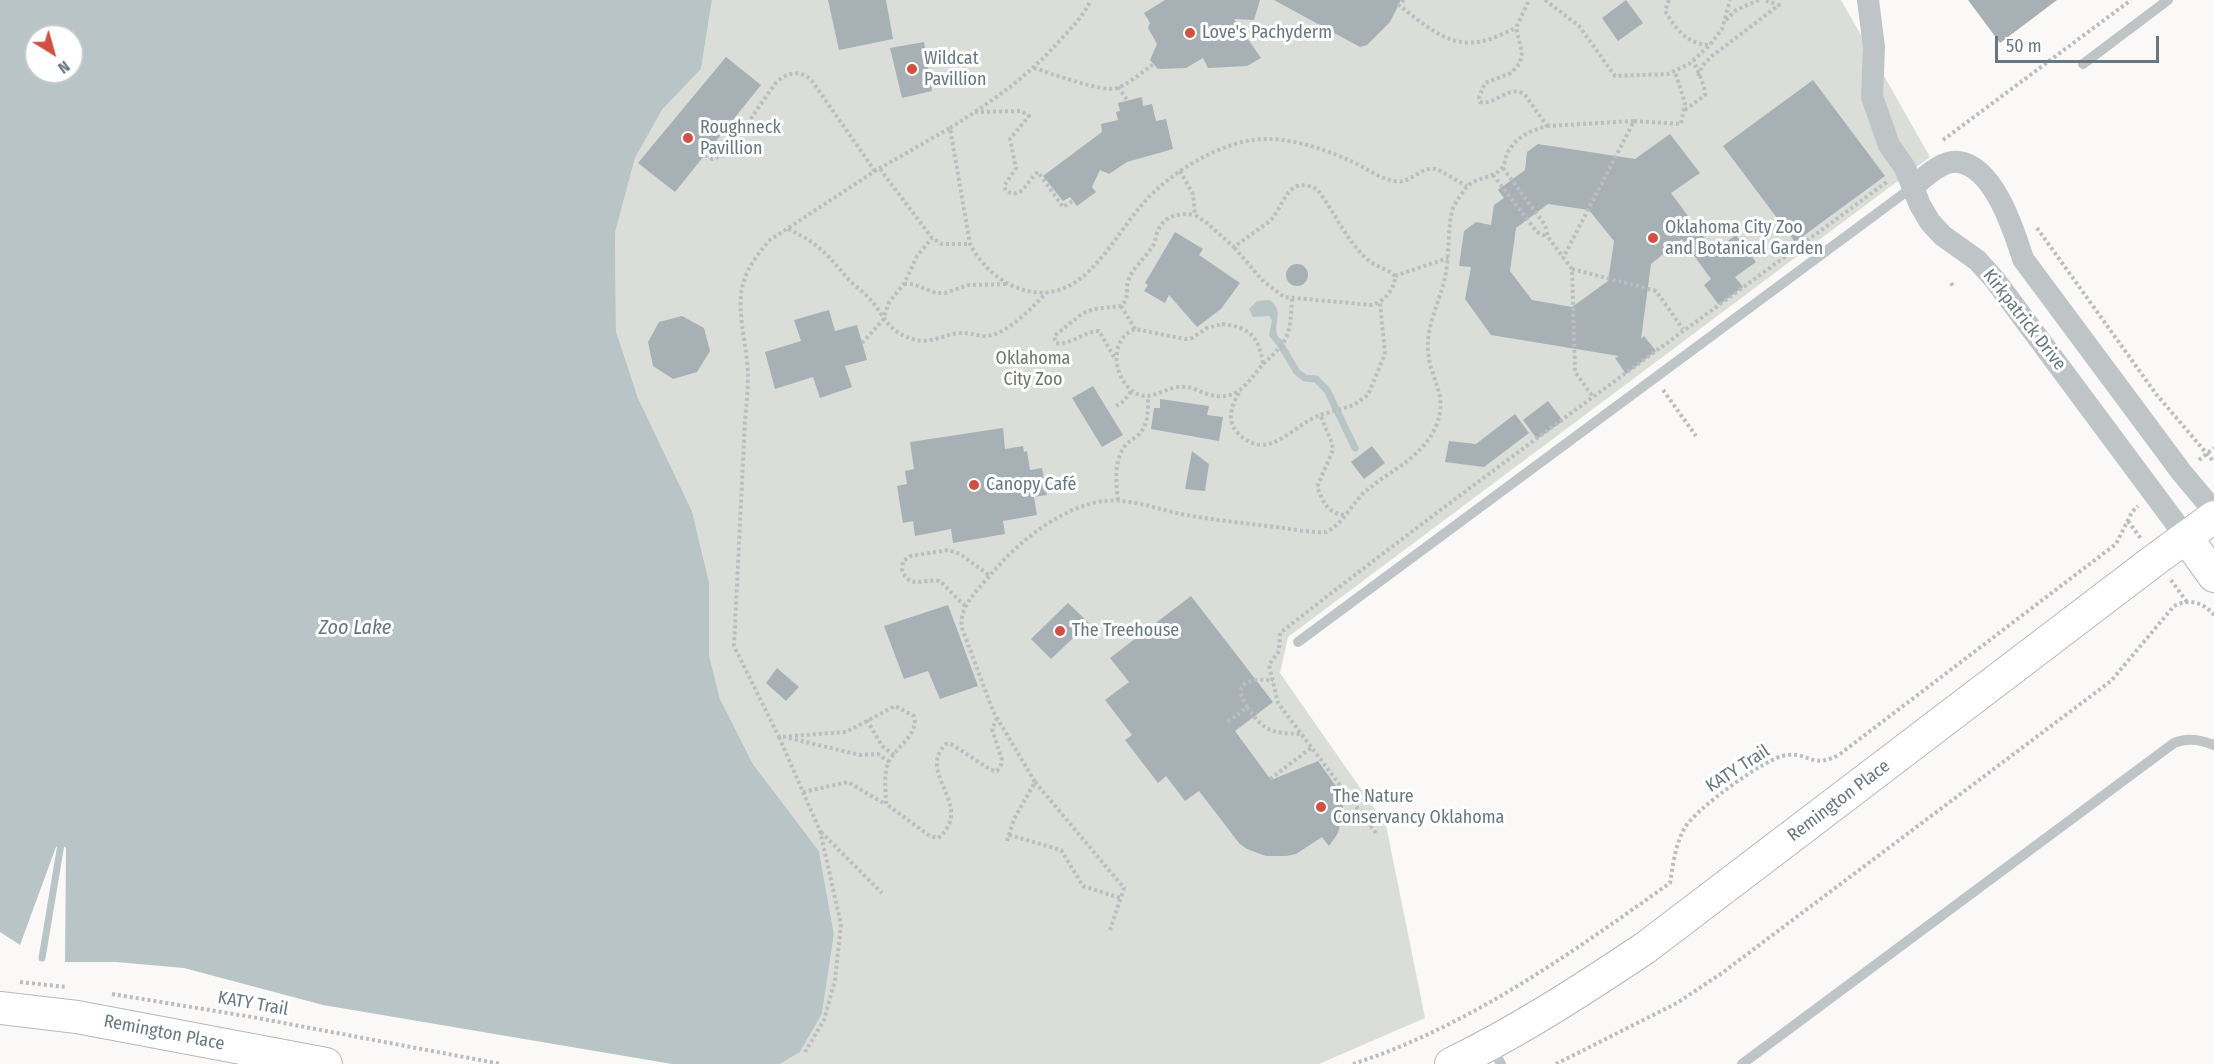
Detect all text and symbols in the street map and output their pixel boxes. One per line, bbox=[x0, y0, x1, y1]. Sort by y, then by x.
place label: Love's Pachyderm bbox=[1202, 22, 1332, 44]
north arrow bbox=[24, 24, 84, 84]
scale bar bbox=[1998, 24, 2162, 62]
marker: Love's Pachyderm bbox=[1183, 26, 1197, 40]
text: 50 m bbox=[2006, 35, 2042, 57]
place label: Wildcat Pavillion bbox=[924, 48, 987, 90]
text: N bbox=[54, 57, 73, 78]
marker: Wildcat Pavillion bbox=[905, 62, 919, 76]
place label: Roughneck Pavillion bbox=[700, 117, 781, 160]
marker: Roughneck Pavillion bbox=[681, 131, 695, 145]
place label: Oklahoma City Zoo and Botanical Garden bbox=[1665, 217, 1823, 260]
marker: Oklahoma City Zoo and Botanical Garden bbox=[1646, 231, 1660, 245]
street label: Kirkpatrick Drive bbox=[1978, 265, 2070, 375]
park label: Oklahoma City Zoo bbox=[996, 348, 1070, 391]
place label: Canopy Café bbox=[986, 474, 1077, 496]
marker: Canopy Café bbox=[967, 478, 981, 492]
water label: Zoo Lake bbox=[319, 616, 391, 640]
place label: The Treehouse bbox=[1072, 620, 1179, 642]
marker: The Treehouse bbox=[1053, 624, 1067, 638]
street label: KATY Trail bbox=[1702, 741, 1774, 797]
street label: Remington Place bbox=[1784, 756, 1894, 846]
place label: The Nature Conservancy Oklahoma bbox=[1333, 786, 1504, 828]
marker: The Nature Conservancy Oklahoma bbox=[1314, 800, 1328, 814]
street label: KATY Trail bbox=[216, 987, 290, 1021]
street label: Remington Place bbox=[102, 1011, 226, 1055]

